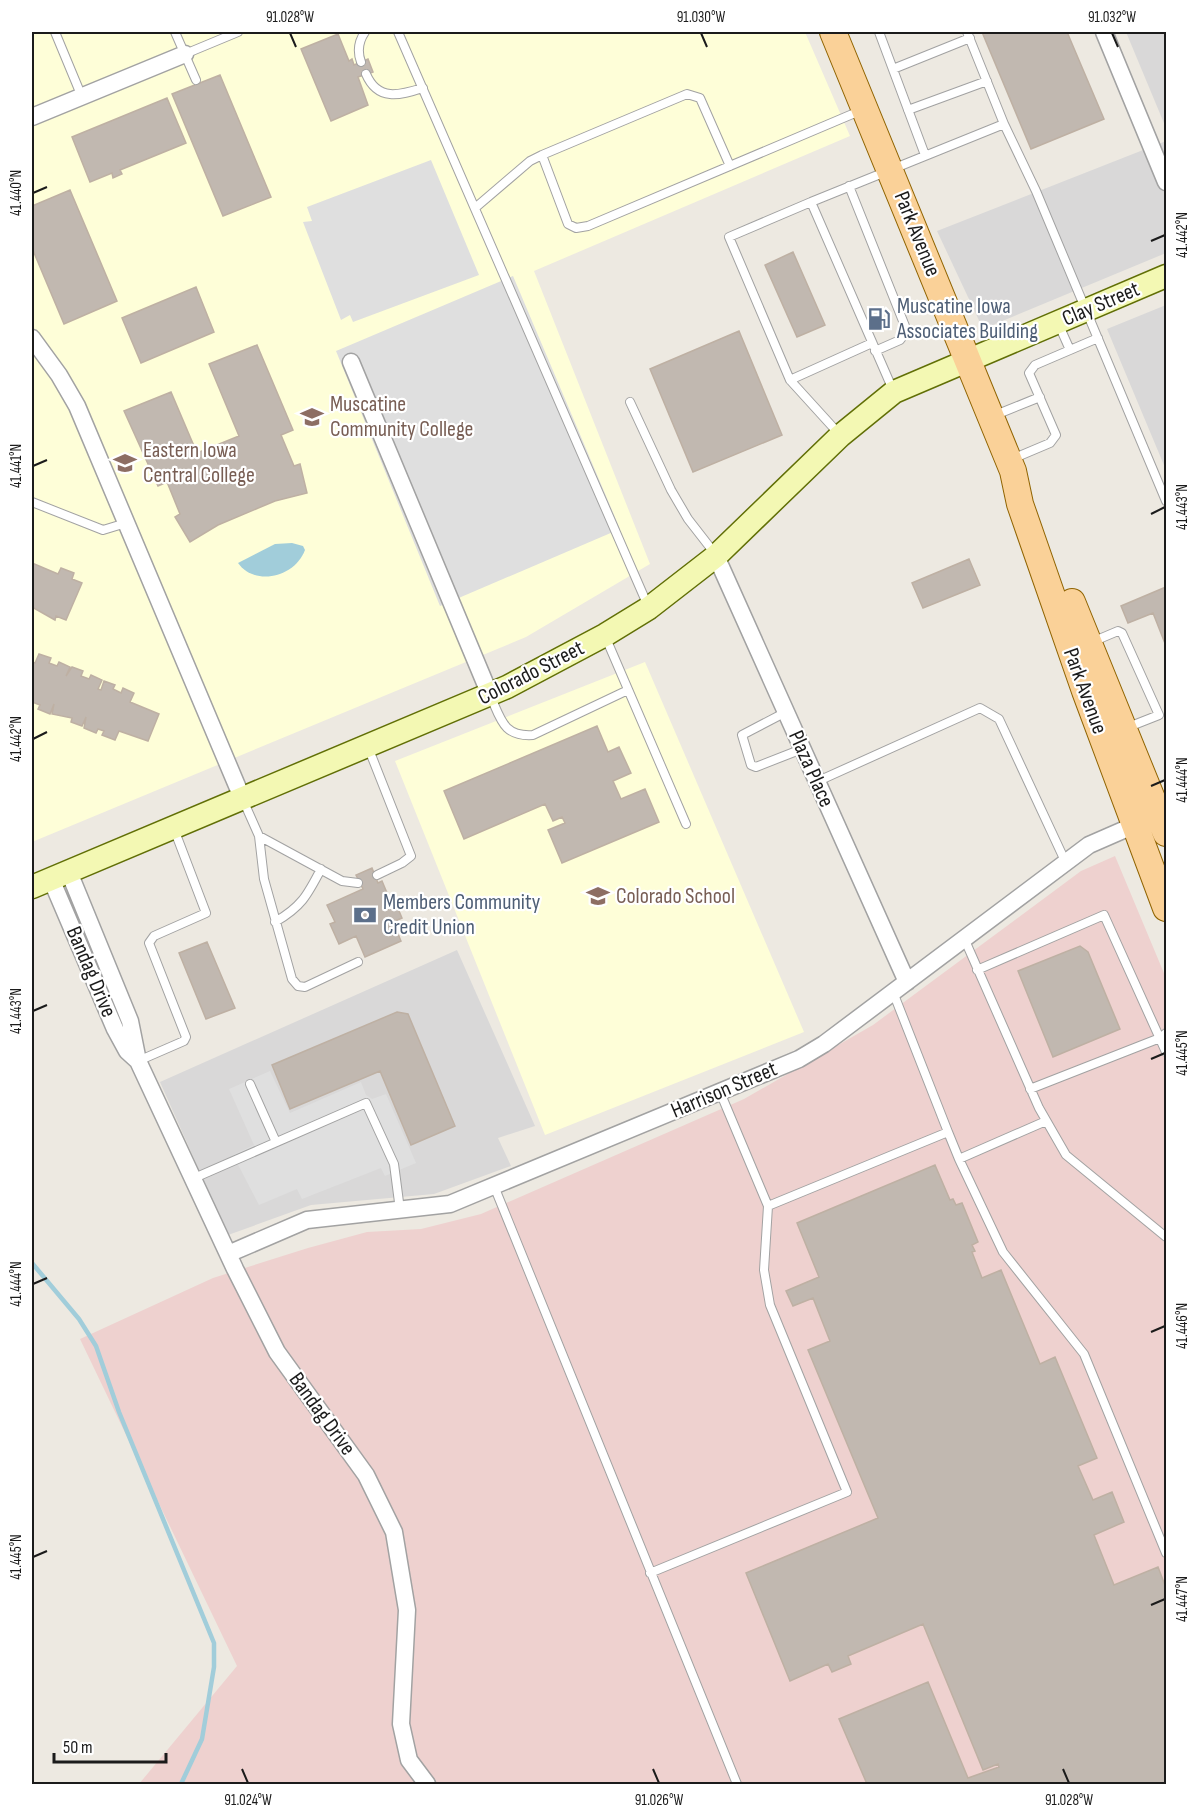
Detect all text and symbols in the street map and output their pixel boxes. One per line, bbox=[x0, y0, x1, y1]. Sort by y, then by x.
text: 91.028°W bbox=[266, 8, 314, 27]
text: 91.030°W bbox=[677, 8, 726, 27]
text: 91.032°W bbox=[1088, 8, 1136, 27]
text: 41.440°N bbox=[7, 170, 26, 216]
street label: Park Avenue bbox=[888, 187, 946, 281]
text: 41.442°N bbox=[1173, 212, 1192, 258]
street label: Clay Street bbox=[1058, 276, 1144, 332]
place label: Muscatine Iowa Associates Building bbox=[896, 293, 1038, 345]
fuel station icon: Muscatine Iowa Associates Building bbox=[866, 306, 892, 332]
place label: Muscatine Community College bbox=[330, 391, 473, 443]
school or university icon: Muscatine Community College bbox=[299, 404, 325, 430]
place label: Eastern Iowa Central College bbox=[143, 437, 255, 489]
text: 41.441°N bbox=[7, 444, 26, 488]
school or university icon: Eastern Iowa Central College bbox=[112, 450, 138, 476]
text: 41.443°N bbox=[1173, 484, 1192, 530]
street label: Colorado Street bbox=[473, 635, 589, 711]
street label: Park Avenue bbox=[1057, 644, 1113, 738]
text: 41.442°N bbox=[7, 716, 26, 762]
street label: Plaza Place bbox=[782, 726, 840, 812]
text: 41.444°N bbox=[1173, 757, 1192, 803]
school or university icon: Colorado School bbox=[585, 883, 611, 909]
place label: Colorado School bbox=[616, 883, 735, 910]
place label: Members Community Credit Union bbox=[383, 889, 541, 941]
bank icon: Members Community Credit Union bbox=[352, 902, 378, 928]
street label: Bandag Drive bbox=[60, 923, 122, 1021]
text: 41.443°N bbox=[7, 988, 26, 1034]
text: 41.445°N bbox=[1173, 1030, 1192, 1076]
street label: Harrison Street bbox=[667, 1055, 781, 1124]
text: 41.444°N bbox=[7, 1261, 26, 1307]
text: 41.446°N bbox=[1173, 1303, 1192, 1349]
street label: Bandag Drive bbox=[283, 1367, 361, 1461]
text: 41.445°N bbox=[7, 1534, 26, 1580]
text: 41.447°N bbox=[1173, 1576, 1192, 1622]
scale bar bbox=[54, 1726, 166, 1764]
text: 50 m bbox=[63, 1737, 93, 1758]
text: 91.024°W bbox=[224, 1791, 272, 1810]
text: 91.026°W bbox=[635, 1791, 683, 1810]
text: 91.028°W bbox=[1045, 1791, 1093, 1810]

